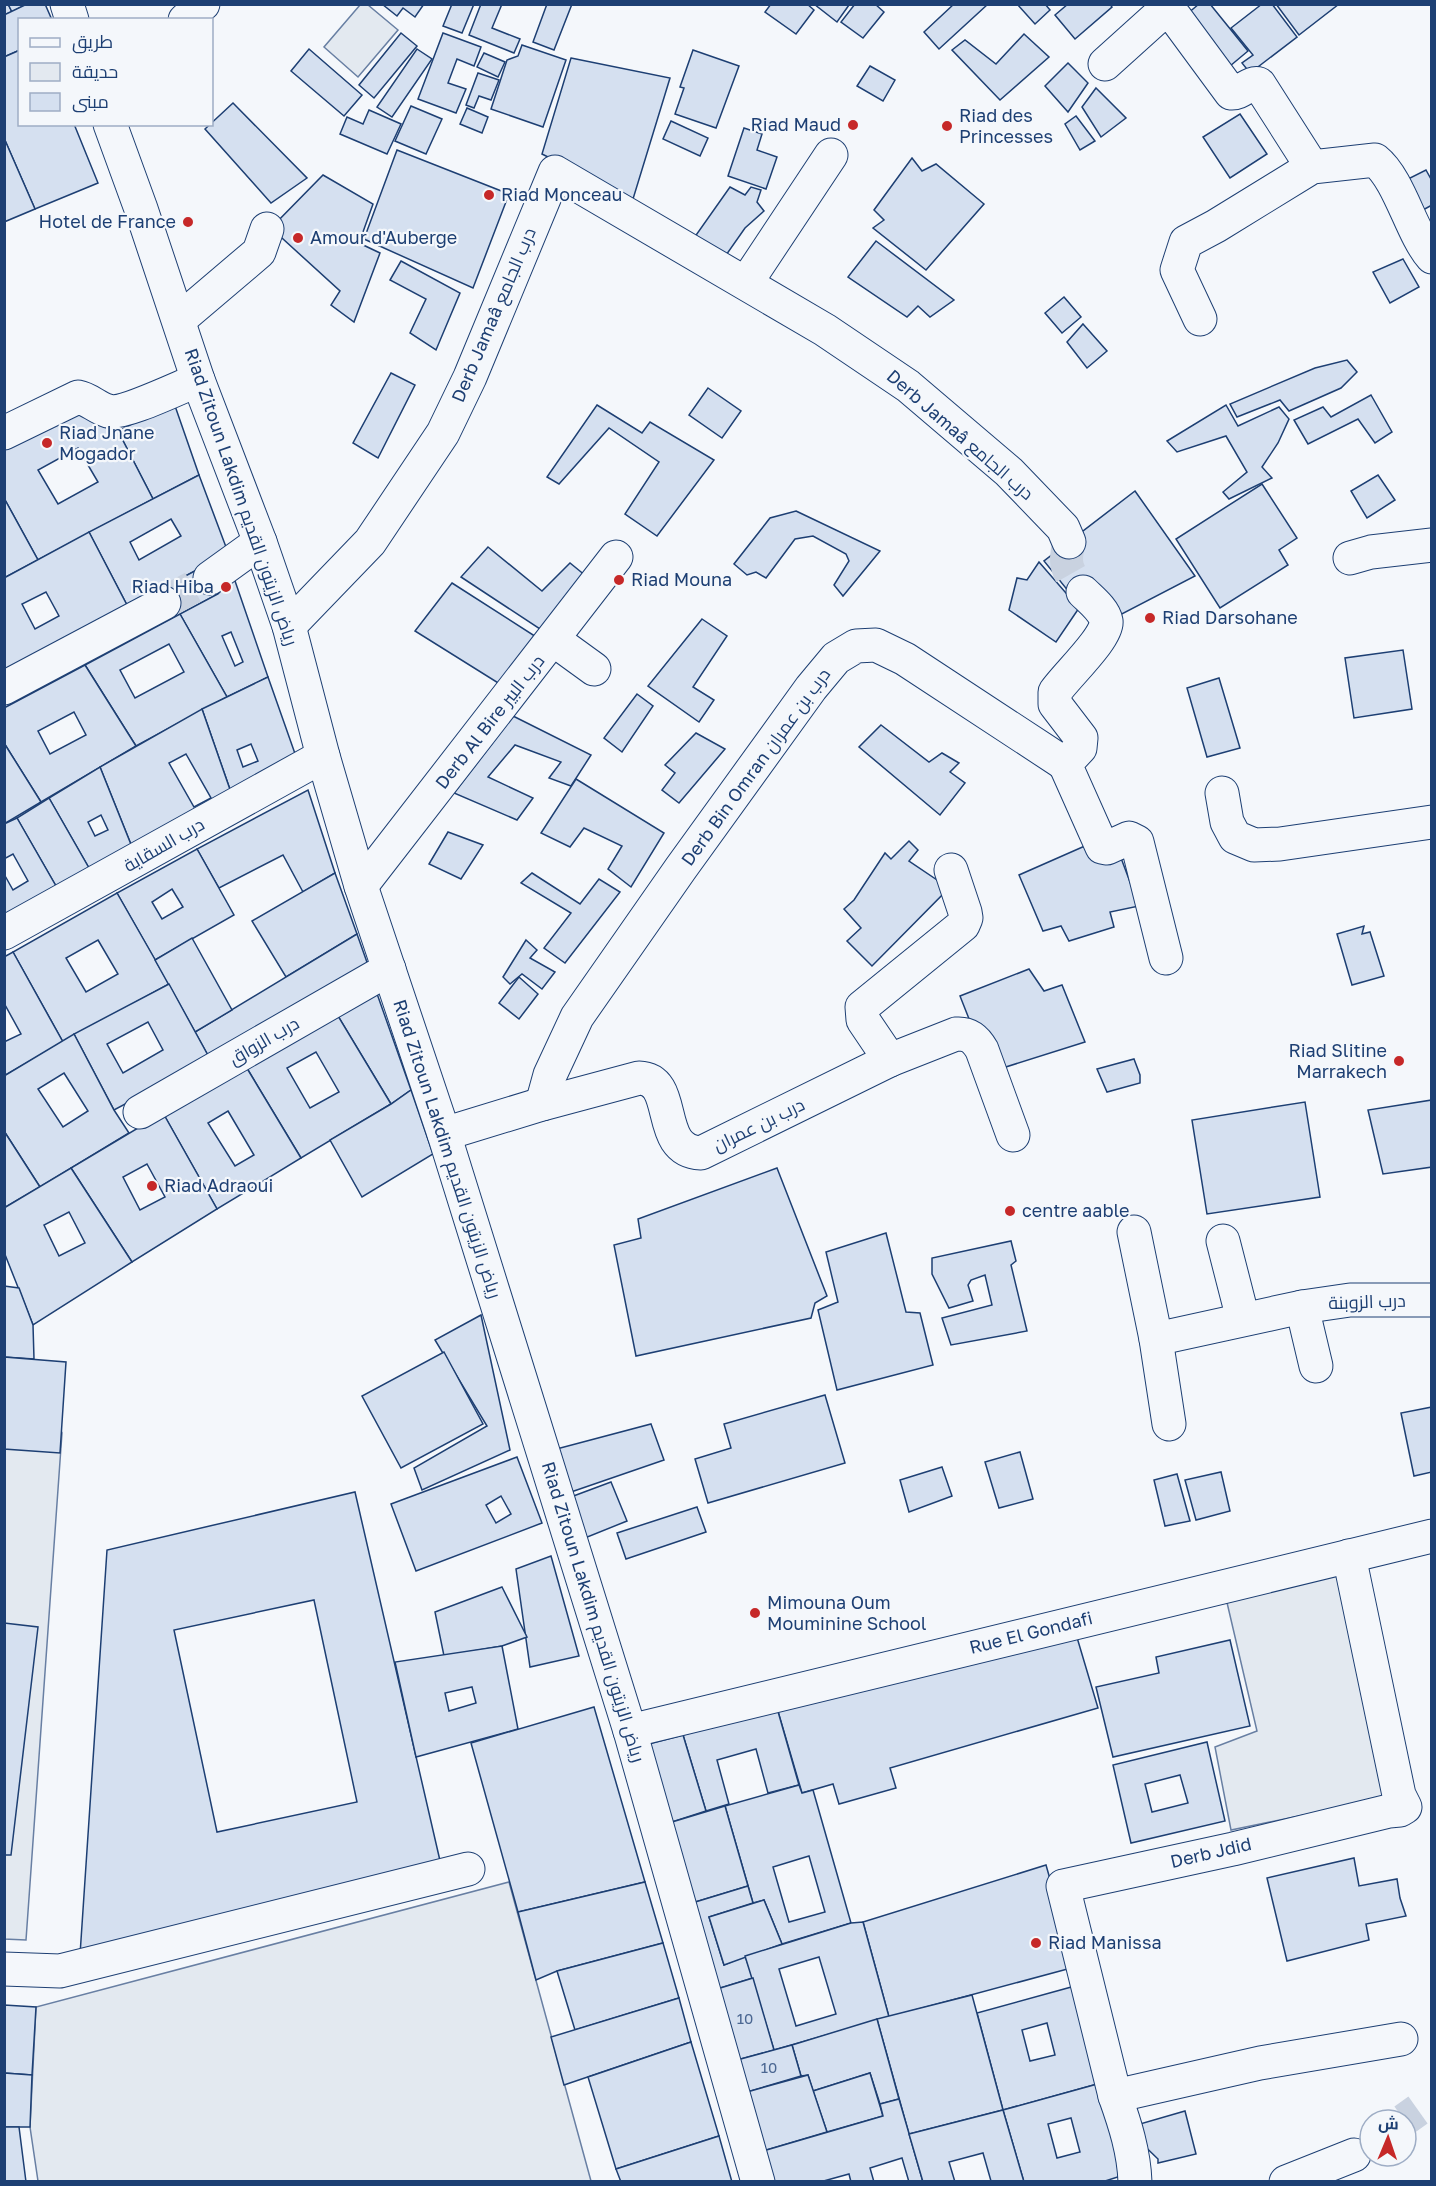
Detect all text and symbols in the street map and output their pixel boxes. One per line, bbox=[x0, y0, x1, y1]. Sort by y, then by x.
legend bbox=[18, 18, 213, 126]
text: طريق bbox=[72, 30, 113, 54]
text: حديقة bbox=[72, 60, 118, 82]
text: مبنى bbox=[72, 90, 109, 113]
place label: Riad des Princesses bbox=[959, 104, 1053, 147]
place label: Riad Maud bbox=[751, 113, 841, 135]
marker: Riad Maud bbox=[846, 118, 860, 132]
marker: Riad des Princesses bbox=[940, 119, 954, 133]
place label: Riad Monceau bbox=[501, 183, 622, 205]
marker: Riad Monceau bbox=[482, 188, 496, 202]
place label: Hotel de France bbox=[39, 210, 176, 232]
marker: Hotel de France bbox=[181, 215, 195, 229]
street label: Derb Jamaâ درب الجامع bbox=[446, 224, 542, 406]
place label: Amour d'Auberge bbox=[310, 226, 457, 248]
marker: Amour d'Auberge bbox=[291, 231, 305, 245]
street label: Riad Zitoun Lakdim رياض الزيتون القديم bbox=[179, 345, 303, 649]
street label: Derb Jamaâ درب الجامع bbox=[881, 364, 1039, 506]
place label: Riad Jnane Mogador bbox=[59, 421, 155, 464]
marker: Riad Jnane Mogador bbox=[40, 436, 54, 450]
place label: Riad Mouna bbox=[631, 568, 732, 590]
marker: Riad Mouna bbox=[612, 573, 626, 587]
place label: Riad Hiba bbox=[131, 575, 214, 597]
marker: Riad Hiba bbox=[219, 580, 233, 594]
place label: Riad Darsohane bbox=[1162, 606, 1298, 628]
marker: Riad Darsohane bbox=[1143, 611, 1157, 625]
street label: Derb Al Bire درب البير bbox=[430, 650, 549, 793]
street label: Derb Bin Omran درب بن عمران bbox=[676, 663, 835, 870]
street label: درب السقاية bbox=[119, 812, 208, 877]
street label: Riad Zitoun Lakdim رياض الزيتون القديم bbox=[387, 996, 507, 1302]
street label: درب الزواق bbox=[224, 1011, 304, 1071]
place label: Riad Slitine Marrakech bbox=[1289, 1039, 1387, 1082]
marker: Riad Slitine Marrakech bbox=[1392, 1054, 1406, 1068]
street label: درب بن عمران bbox=[709, 1092, 808, 1157]
place label: Riad Adraoui bbox=[164, 1174, 273, 1196]
marker: Riad Adraoui bbox=[145, 1179, 159, 1193]
place label: centre aable bbox=[1022, 1199, 1130, 1221]
marker: centre aable bbox=[1003, 1204, 1017, 1218]
street label: درب الزوبنة bbox=[1328, 1289, 1406, 1314]
street label: Riad Zitoun Lakdim رياض الزيتون القديم bbox=[536, 1459, 650, 1765]
place label: Mimouna Oum Mouminine School bbox=[767, 1591, 927, 1634]
marker: Mimouna Oum Mouminine School bbox=[748, 1606, 762, 1620]
street label: Rue El Gondafi bbox=[967, 1606, 1095, 1658]
street label: Derb Jdid bbox=[1168, 1832, 1253, 1872]
place label: Riad Manissa bbox=[1048, 1931, 1162, 1953]
marker: Riad Manissa bbox=[1029, 1936, 1043, 1950]
house number: 10 bbox=[737, 2009, 753, 2027]
house number: 10 bbox=[761, 2058, 777, 2076]
north arrow bbox=[1358, 2108, 1418, 2168]
text: ش bbox=[1378, 2113, 1399, 2133]

